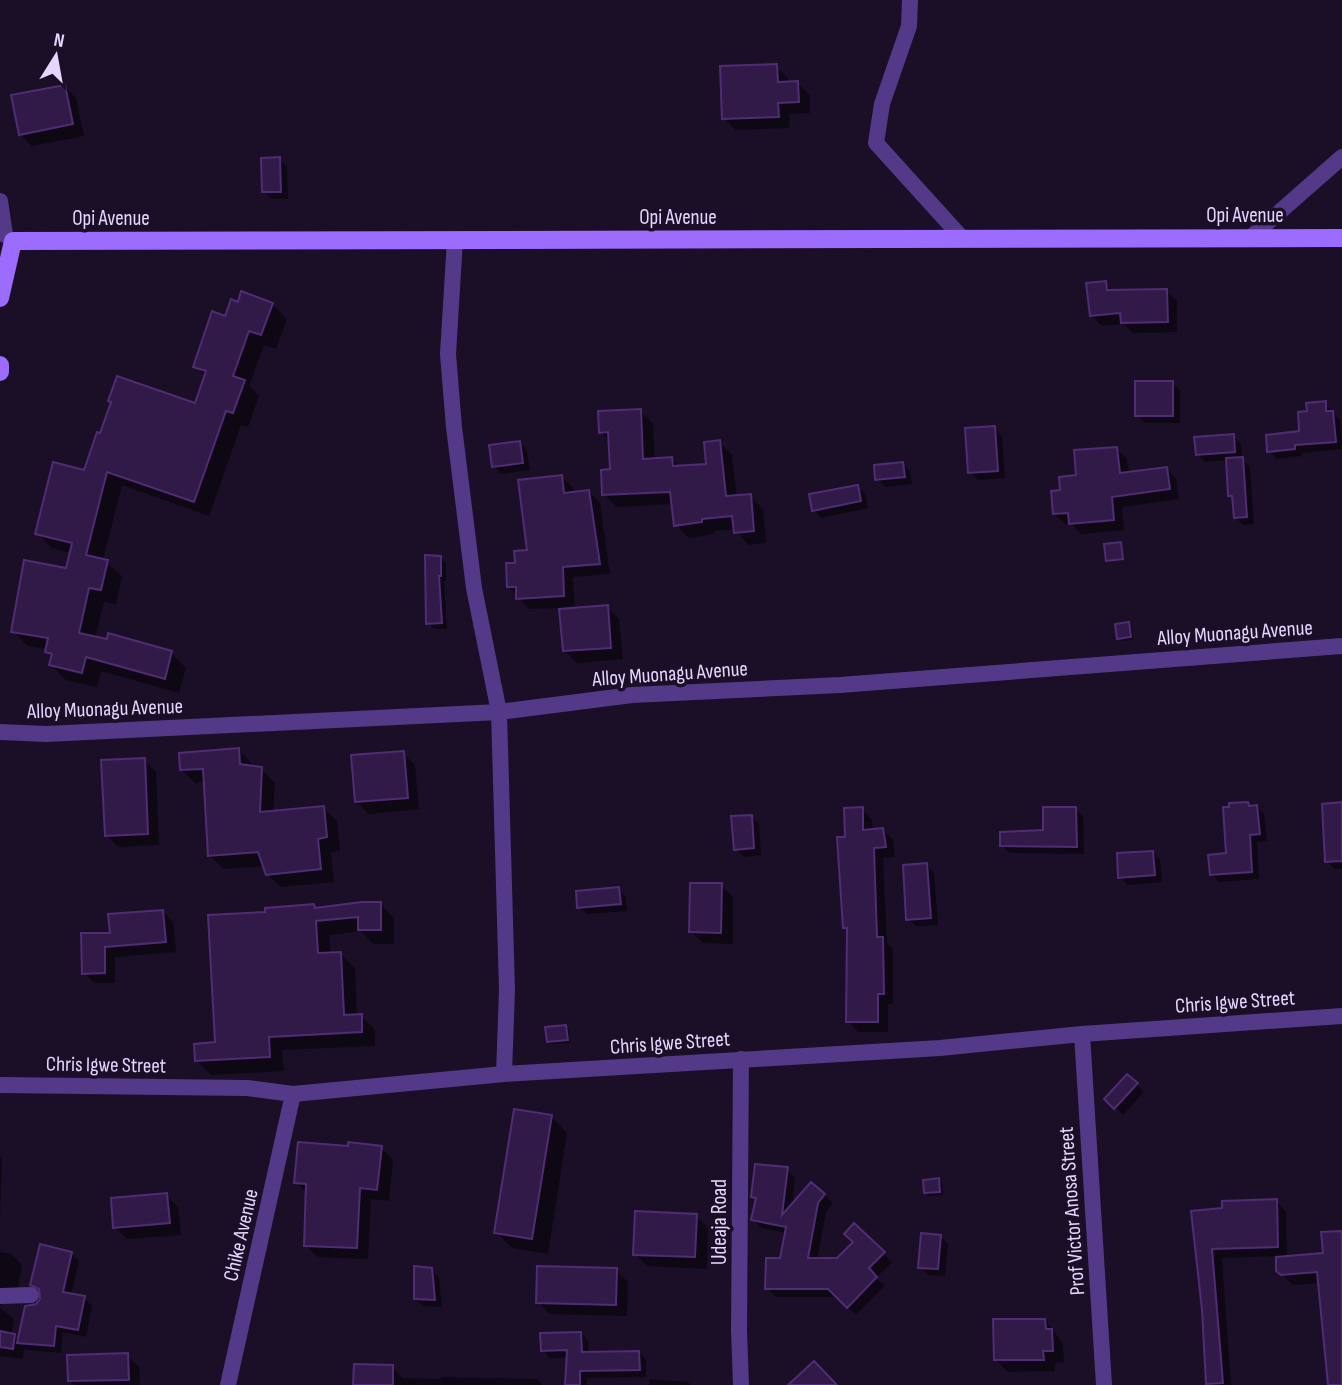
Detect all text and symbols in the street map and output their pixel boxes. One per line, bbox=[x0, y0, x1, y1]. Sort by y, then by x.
north arrow bbox=[21, 21, 91, 91]
text: N bbox=[52, 29, 66, 53]
street label: Opi Avenue bbox=[1206, 203, 1284, 228]
street label: Opi Avenue bbox=[639, 205, 717, 230]
street label: Opi Avenue bbox=[72, 206, 150, 231]
street label: Alloy Muonagu Avenue bbox=[1155, 615, 1314, 651]
street label: Alloy Muonagu Avenue bbox=[590, 656, 749, 692]
street label: Alloy Muonagu Avenue bbox=[26, 694, 183, 724]
street label: Chris Igwe Street bbox=[1174, 985, 1296, 1019]
street label: Chris Igwe Street bbox=[609, 1026, 731, 1060]
street label: Chris Igwe Street bbox=[46, 1051, 166, 1079]
street label: Prof Victor Anosa Street bbox=[1054, 1126, 1090, 1296]
street label: Udeaja Road bbox=[707, 1179, 732, 1265]
street label: Chike Avenue bbox=[218, 1186, 264, 1284]

